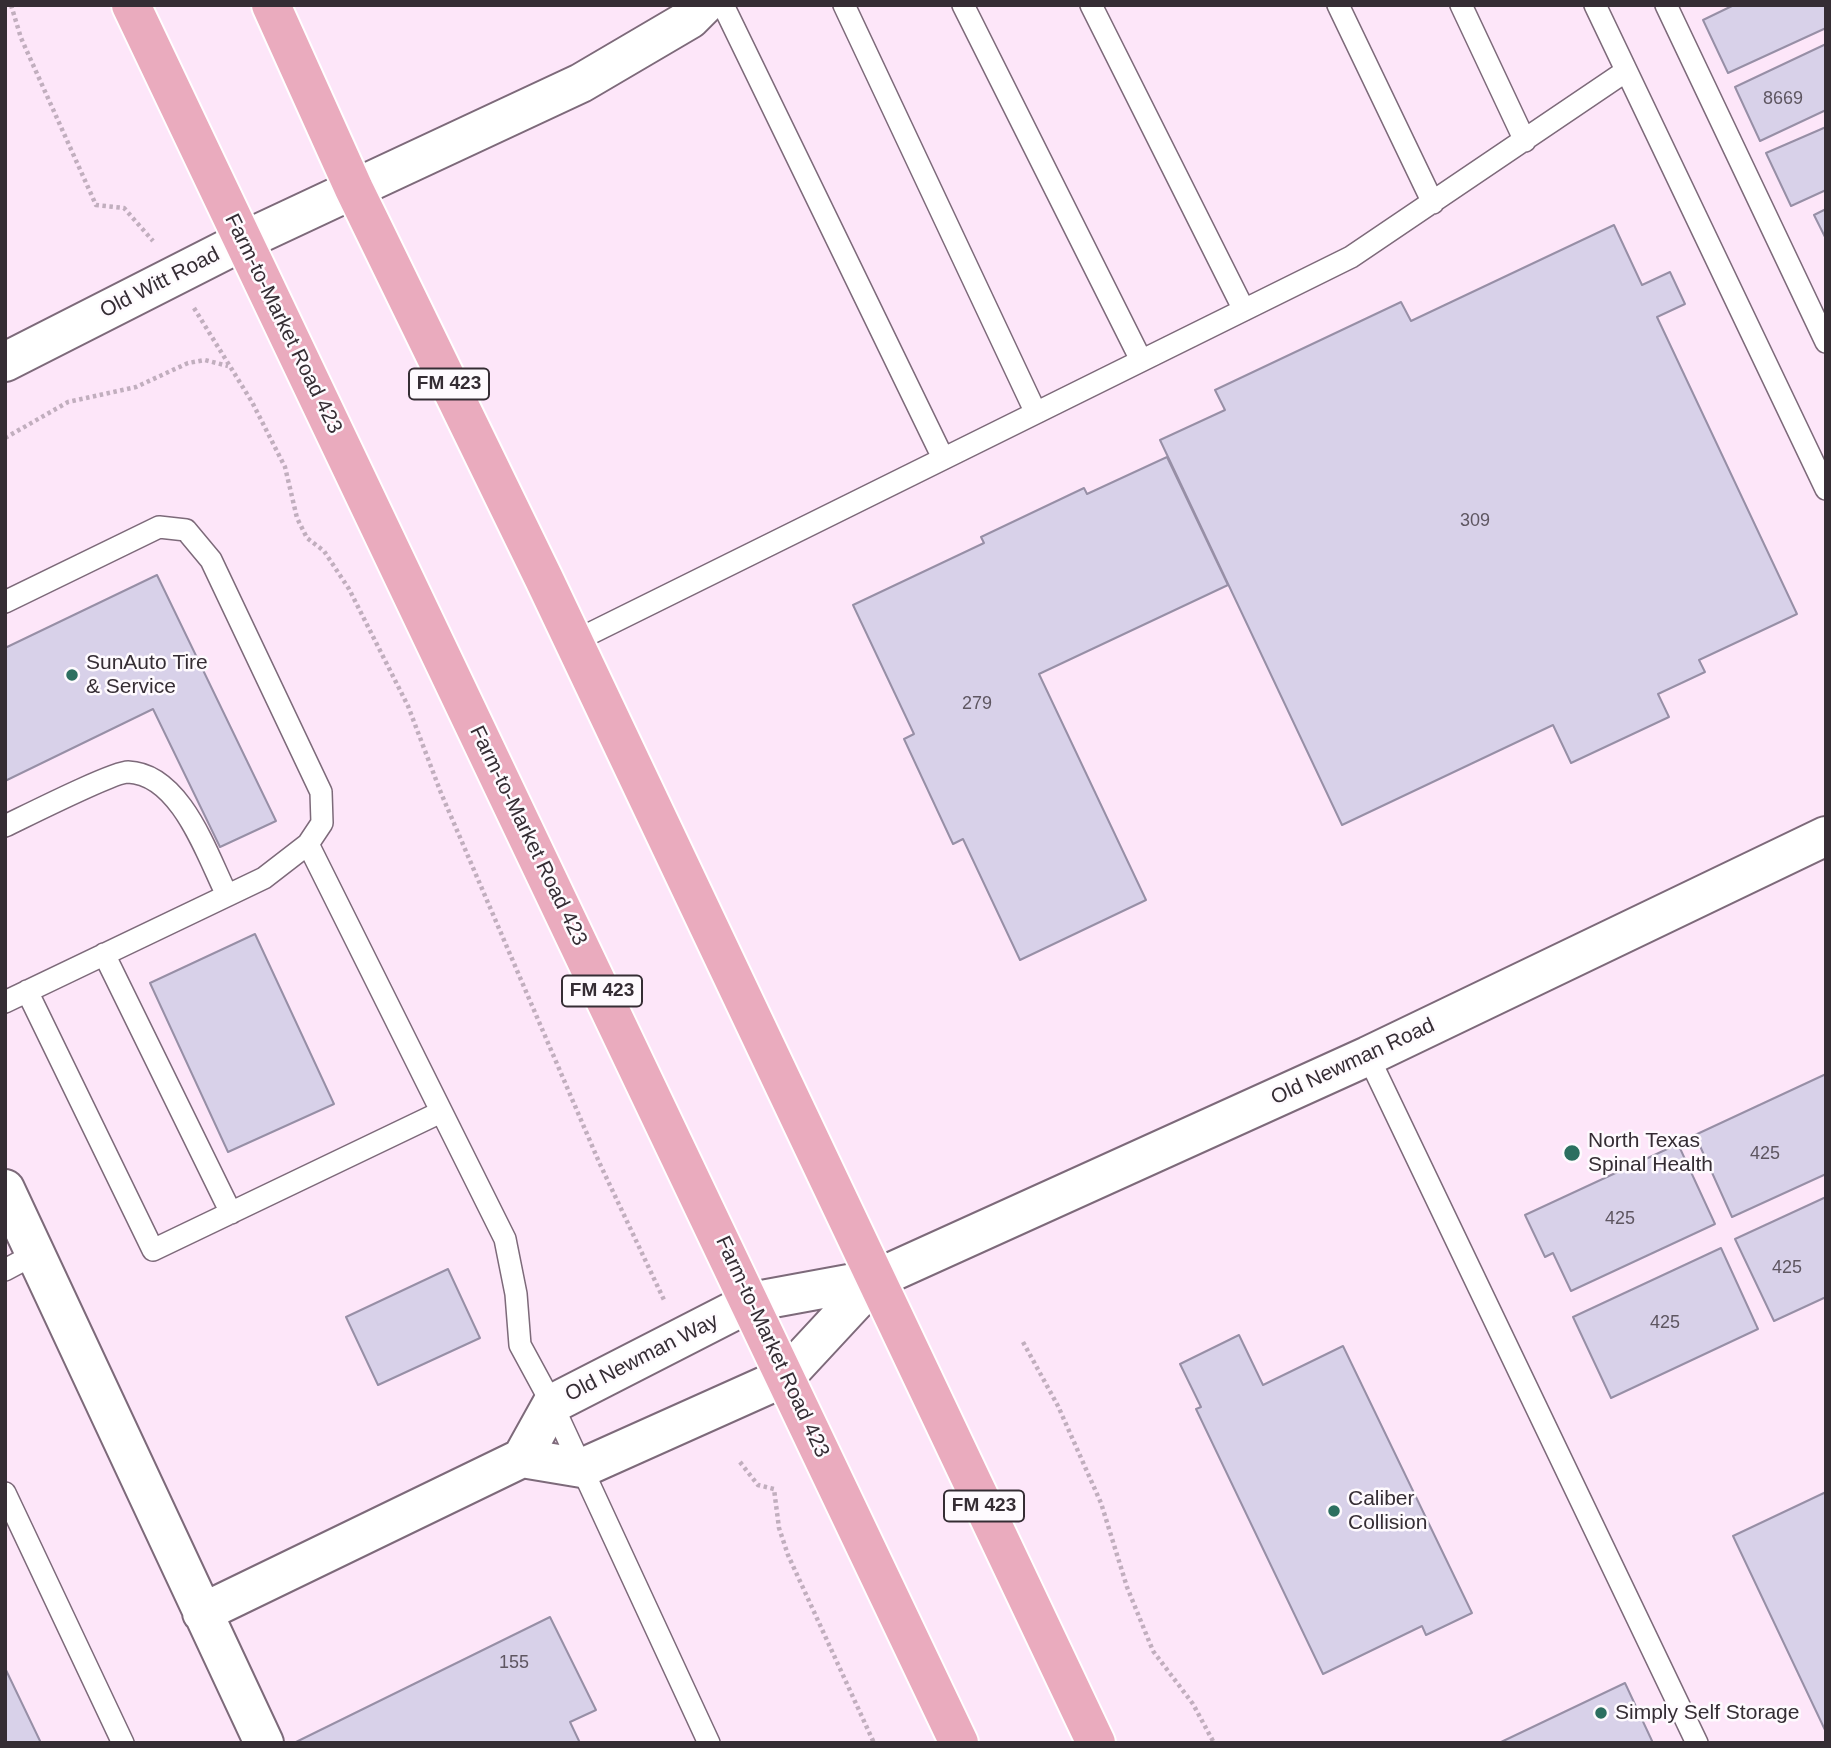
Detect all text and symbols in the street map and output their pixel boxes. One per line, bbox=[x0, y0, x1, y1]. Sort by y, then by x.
house number: 8669 bbox=[1763, 88, 1803, 110]
street label: Farm-to-Market Road 423 bbox=[219, 210, 347, 438]
street label: Old Witt Road bbox=[96, 242, 224, 324]
road number: FM 423 bbox=[409, 368, 489, 400]
house number: 309 bbox=[1460, 510, 1490, 532]
place label: SunAuto Tire & Service bbox=[86, 650, 208, 700]
marker: SunAuto Tire & Service bbox=[64, 667, 80, 683]
house number: 279 bbox=[962, 693, 992, 715]
street label: Farm-to-Market Road 423 bbox=[464, 722, 592, 950]
road number: FM 423 bbox=[562, 976, 642, 1007]
street label: Old Newman Road bbox=[1267, 1013, 1439, 1111]
place label: North Texas Spinal Health bbox=[1588, 1128, 1713, 1178]
marker: North Texas Spinal Health bbox=[1562, 1143, 1582, 1163]
house number: 425 bbox=[1750, 1143, 1780, 1165]
house number: 425 bbox=[1605, 1208, 1635, 1230]
street label: Farm-to-Market Road 423 bbox=[710, 1232, 834, 1462]
house number: 425 bbox=[1772, 1257, 1802, 1279]
street label: Old Newman Way bbox=[561, 1309, 723, 1407]
house number: 425 bbox=[1650, 1312, 1680, 1334]
place label: Caliber Collision bbox=[1348, 1486, 1427, 1536]
road number: FM 423 bbox=[944, 1490, 1024, 1522]
marker: Caliber Collision bbox=[1326, 1503, 1342, 1519]
house number: 155 bbox=[499, 1652, 529, 1674]
place label: Simply Self Storage bbox=[1615, 1700, 1799, 1726]
marker: Simply Self Storage bbox=[1593, 1705, 1609, 1721]

